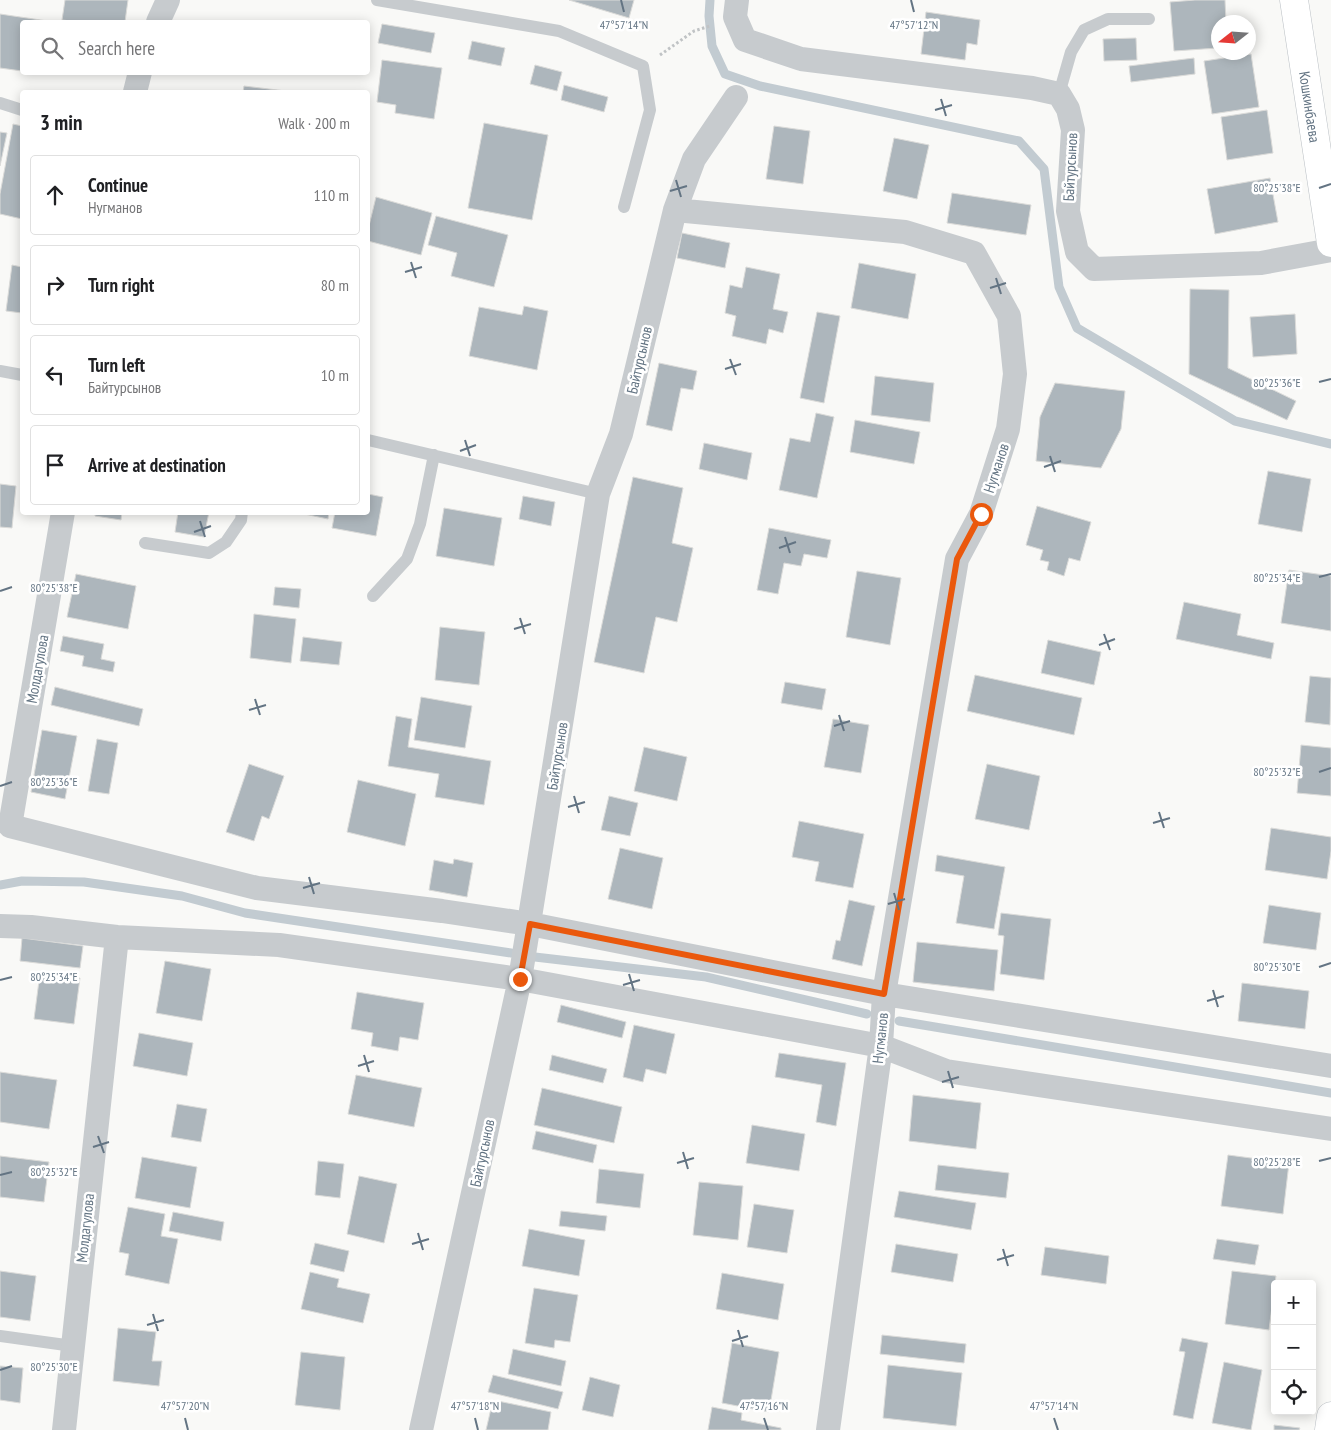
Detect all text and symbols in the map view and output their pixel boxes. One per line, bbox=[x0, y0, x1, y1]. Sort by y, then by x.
north arrow bbox=[1211, 15, 1256, 60]
text: 47°57'14"N bbox=[600, 17, 648, 32]
text: 47°57'12"N bbox=[890, 17, 938, 32]
search box bbox=[20, 20, 370, 75]
icon: search bbox=[38, 34, 66, 62]
text: Search here bbox=[78, 36, 155, 60]
street label: Кошкинбаева bbox=[1295, 70, 1325, 144]
text: 3 min bbox=[40, 109, 82, 136]
text: Walk · 200 m bbox=[278, 113, 350, 133]
street label: Байтурсынов bbox=[1059, 132, 1081, 202]
text: Continue bbox=[88, 173, 148, 197]
text: 80°25'38"E bbox=[1253, 180, 1301, 195]
icon: ahead bbox=[41, 181, 69, 209]
text: 110 m bbox=[314, 185, 349, 205]
text: Нугманов bbox=[88, 197, 142, 217]
icon: right bbox=[41, 271, 69, 299]
text: Turn right bbox=[88, 273, 154, 297]
text: 80 m bbox=[321, 275, 349, 295]
street label: Байтурсынов bbox=[622, 324, 656, 396]
text: Turn left bbox=[88, 353, 145, 377]
icon: left bbox=[41, 361, 69, 389]
text: 10 m bbox=[321, 365, 349, 385]
text: 80°25'36"E bbox=[1253, 375, 1301, 390]
text: Байтурсынов bbox=[88, 377, 161, 397]
street label: Нугманов bbox=[979, 441, 1013, 495]
icon: arrive bbox=[41, 451, 69, 479]
text: Arrive at destination bbox=[88, 453, 226, 477]
route start bbox=[970, 503, 993, 526]
text: 80°25'34"E bbox=[1253, 570, 1301, 585]
text: 80°25'38"E bbox=[30, 580, 78, 595]
street label: Молдагулова bbox=[22, 633, 52, 705]
street label: Байтурсынов bbox=[542, 721, 572, 791]
text: 80°25'32"E bbox=[1253, 764, 1301, 779]
text: 80°25'36"E bbox=[30, 774, 78, 789]
text: 80°25'30"E bbox=[1253, 959, 1301, 974]
route end bbox=[509, 968, 532, 991]
text: 80°25'34"E bbox=[30, 969, 78, 984]
street label: Нугманов bbox=[868, 1012, 892, 1064]
street label: Байтурсынов bbox=[466, 1117, 498, 1189]
text: 80°25'28"E bbox=[1253, 1154, 1301, 1169]
text: 80°25'32"E bbox=[30, 1164, 78, 1179]
street label: Молдагулова bbox=[72, 1193, 98, 1263]
map controls bbox=[1271, 1280, 1316, 1415]
button: + bbox=[1271, 1280, 1316, 1325]
button: − bbox=[1271, 1325, 1316, 1370]
text: 80°25'30"E bbox=[30, 1359, 78, 1374]
button: locate bbox=[1271, 1370, 1316, 1415]
text: 47°57'20"N bbox=[161, 1398, 209, 1413]
text: 47°57'18"N bbox=[451, 1398, 499, 1413]
text: 47°57'16"N bbox=[740, 1398, 788, 1413]
text: 47°57'14"N bbox=[1030, 1398, 1078, 1413]

